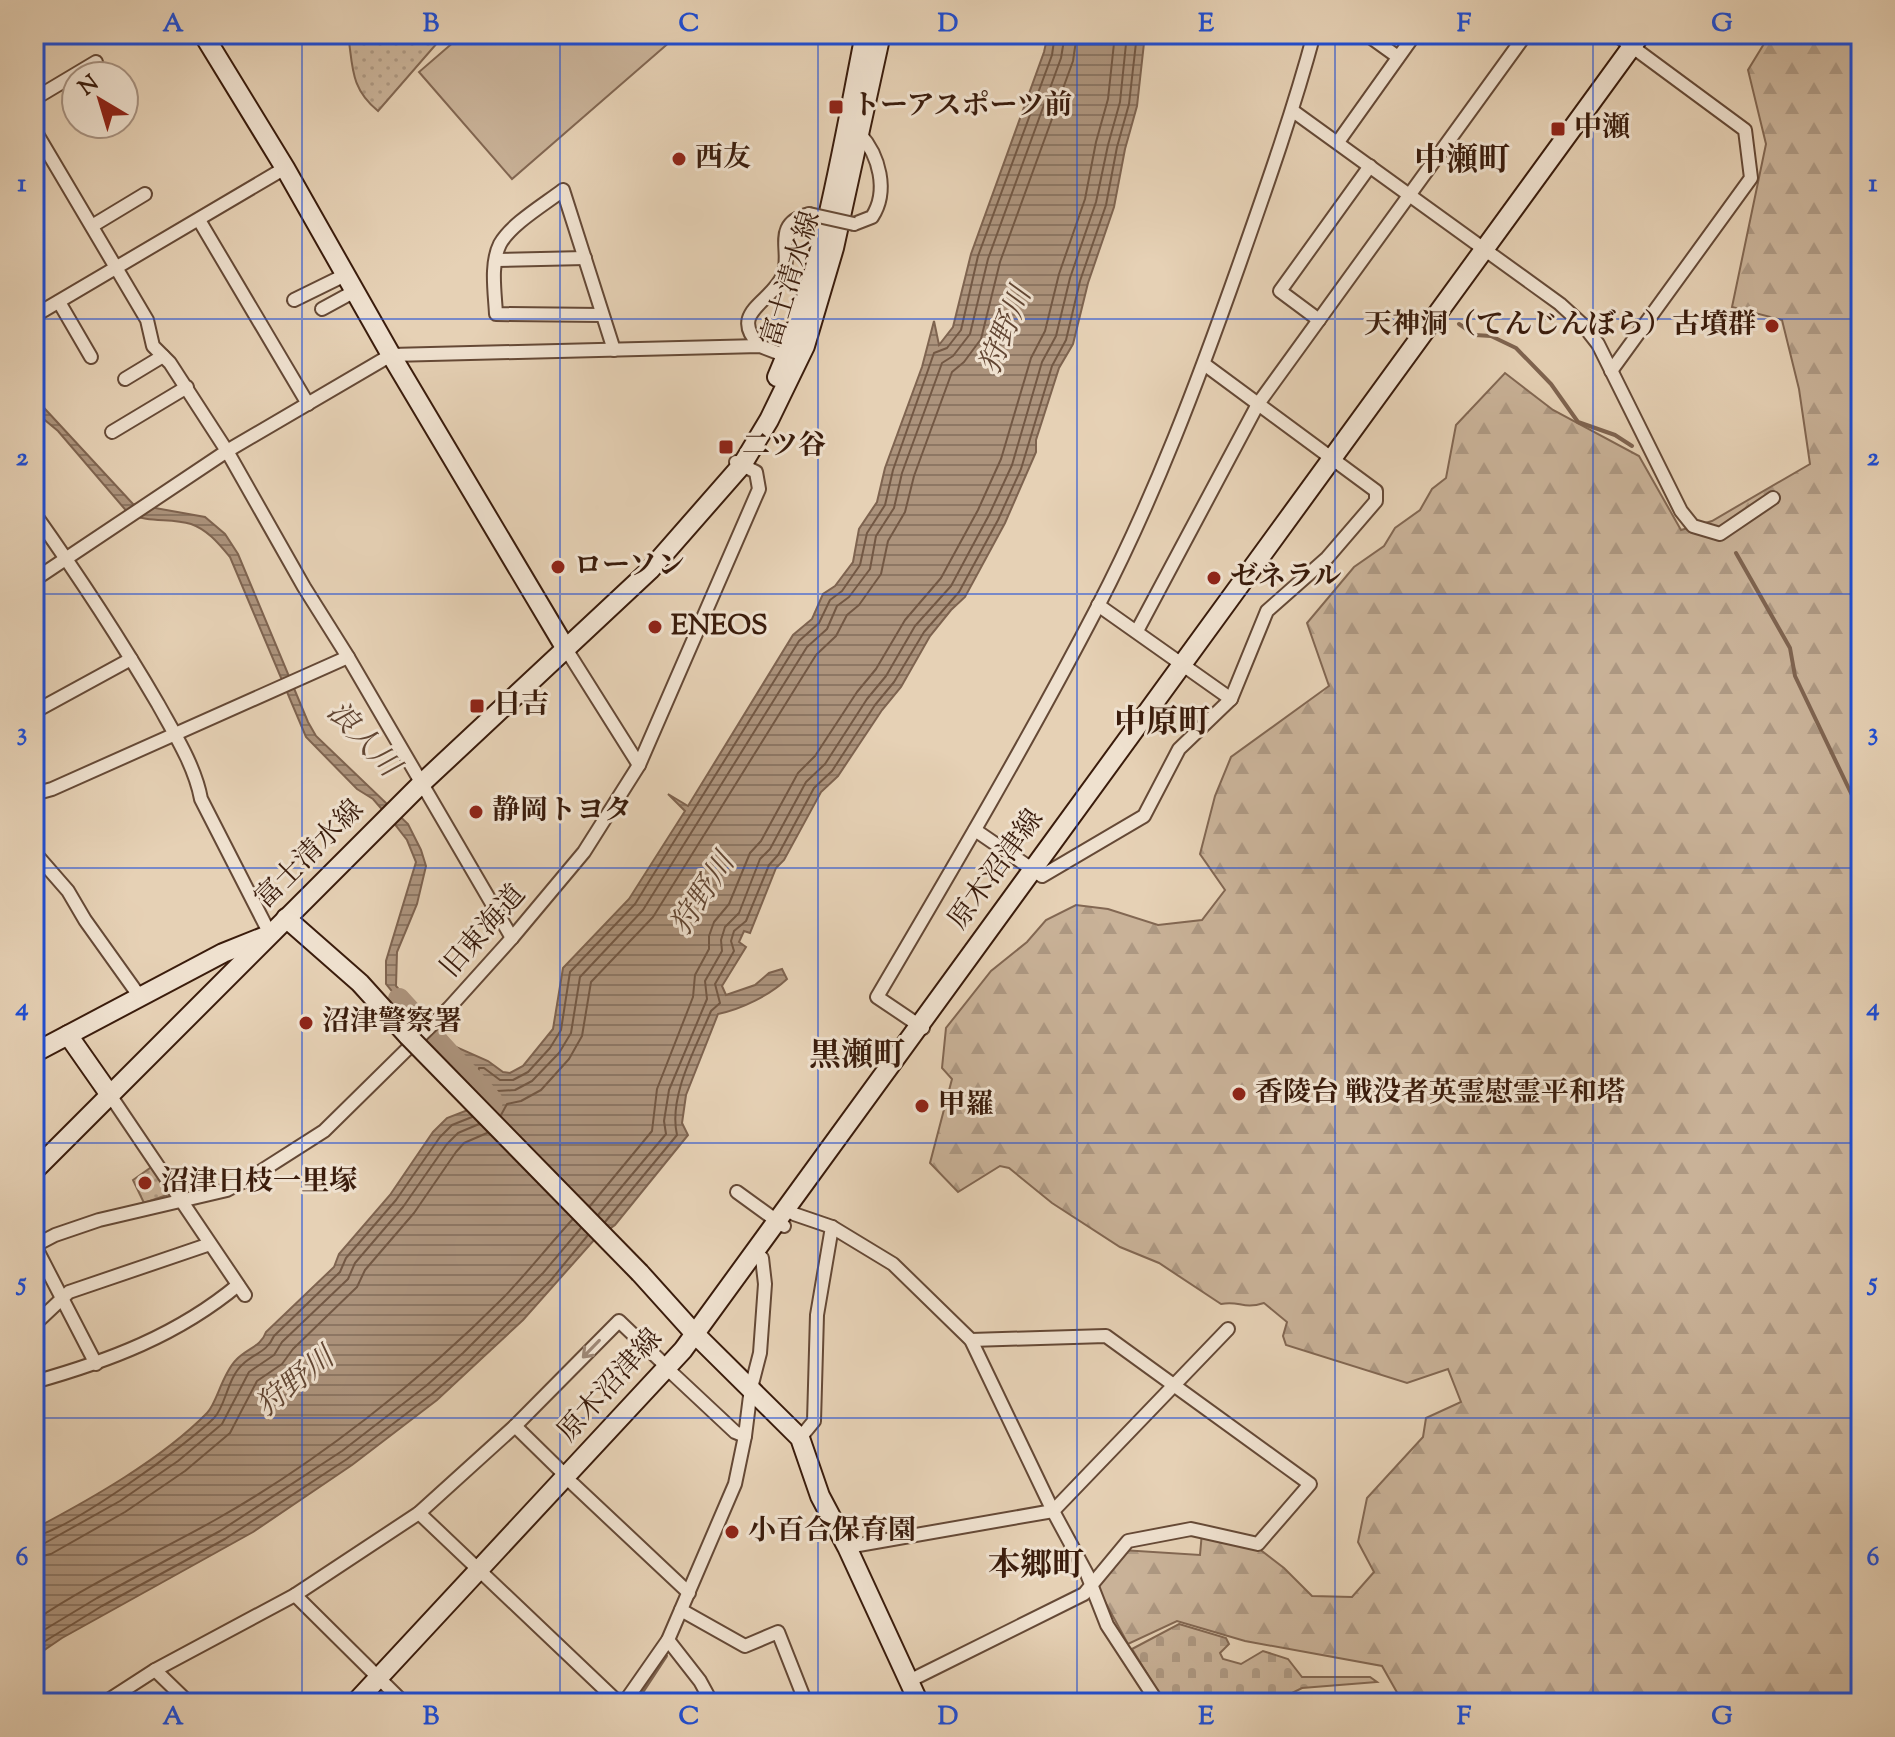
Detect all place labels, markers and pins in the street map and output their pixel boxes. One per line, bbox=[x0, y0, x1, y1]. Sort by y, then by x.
place label: トーアスポーツ前 bbox=[852, 87, 1072, 127]
marker: トーアスポーツ前 bbox=[827, 98, 845, 116]
place label: 中瀬 bbox=[1574, 109, 1630, 149]
marker: 中瀬 bbox=[1549, 120, 1567, 138]
place label: 西友 bbox=[695, 139, 751, 179]
marker: 西友 bbox=[670, 150, 688, 168]
place label: 天神洞（てんじんぼら）古墳群 bbox=[1364, 306, 1756, 346]
marker: 天神洞（てんじんぼら）古墳群 bbox=[1763, 317, 1781, 335]
place label: 二ツ谷 bbox=[742, 427, 826, 467]
marker: 二ツ谷 bbox=[717, 438, 735, 456]
place label: ローソン bbox=[574, 547, 685, 587]
marker: ローソン bbox=[549, 558, 567, 576]
place label: ゼネラル bbox=[1230, 558, 1341, 598]
marker: ゼネラル bbox=[1205, 569, 1223, 587]
place label: ENEOS bbox=[671, 607, 768, 647]
marker: ENEOS bbox=[646, 618, 664, 636]
place label: 日吉 bbox=[493, 686, 549, 726]
marker: 日吉 bbox=[468, 697, 486, 715]
place label: 静岡トヨタ bbox=[492, 792, 632, 832]
marker: 静岡トヨタ bbox=[467, 803, 485, 821]
place label: 沼津警察署 bbox=[322, 1003, 462, 1043]
marker: 沼津警察署 bbox=[297, 1014, 315, 1032]
place label: 香陵台 戦没者英霊慰霊平和塔 bbox=[1255, 1074, 1625, 1114]
marker: 香陵台 戦没者英霊慰霊平和塔 bbox=[1230, 1085, 1248, 1103]
place label: 甲羅 bbox=[938, 1086, 994, 1126]
marker: 甲羅 bbox=[913, 1097, 931, 1115]
place label: 沼津日枝一里塚 bbox=[161, 1163, 357, 1203]
marker: 沼津日枝一里塚 bbox=[136, 1174, 154, 1192]
place label: 小百合保育園 bbox=[748, 1512, 916, 1552]
marker: 小百合保育園 bbox=[723, 1523, 741, 1541]

